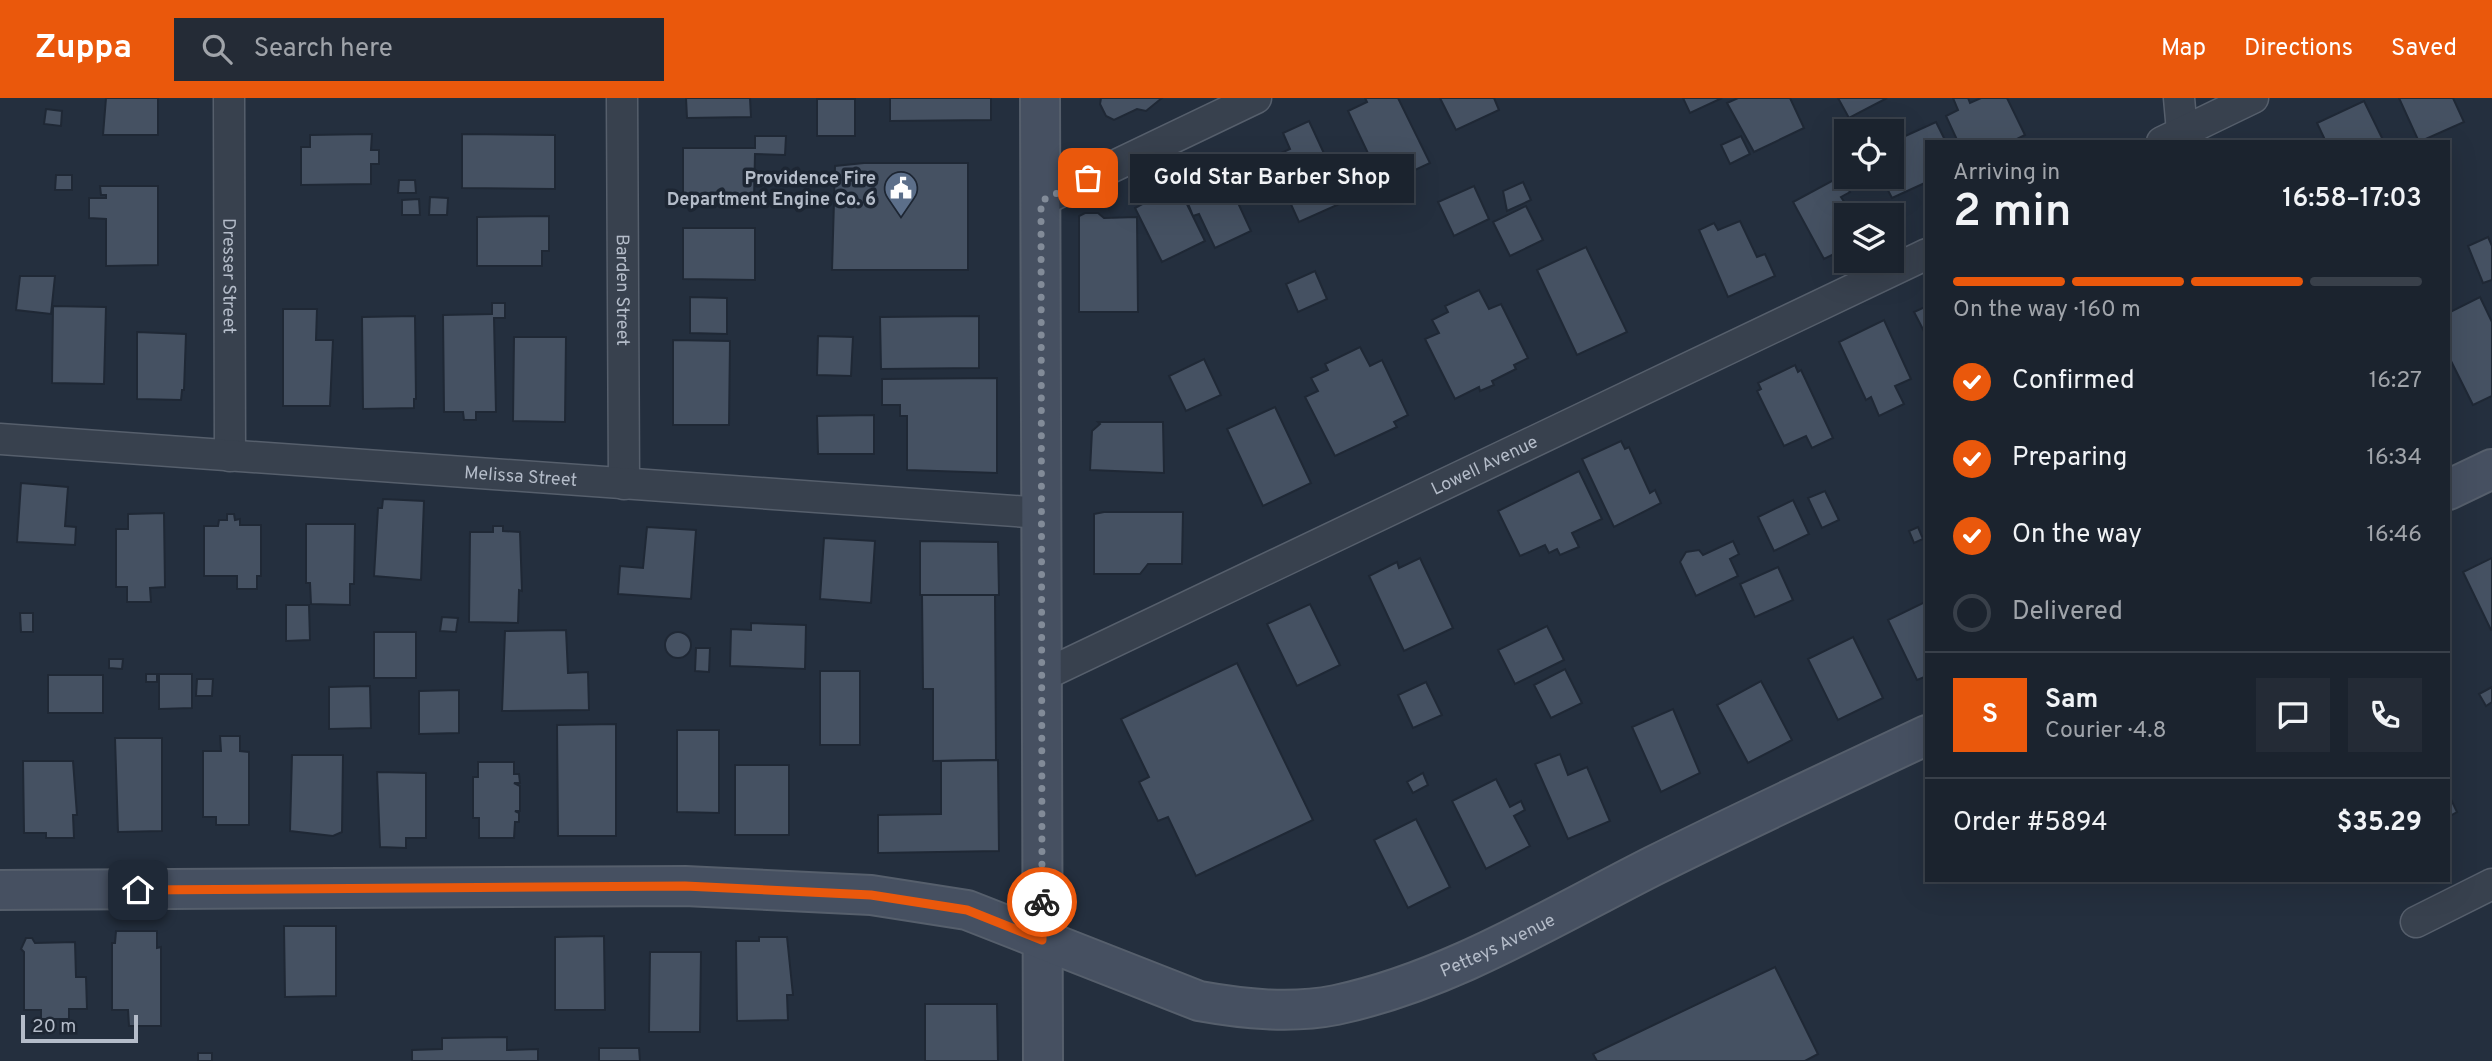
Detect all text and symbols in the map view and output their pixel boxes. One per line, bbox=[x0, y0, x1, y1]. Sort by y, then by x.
search box bbox=[174, 18, 664, 81]
text: Zuppa bbox=[35, 28, 132, 70]
icon: search bbox=[198, 30, 236, 68]
text: Search here bbox=[254, 33, 393, 66]
text: Map bbox=[2161, 34, 2206, 64]
text: Directions bbox=[2244, 34, 2353, 64]
text: Saved bbox=[2391, 34, 2457, 64]
map controls bbox=[1834, 119, 1904, 273]
button: locate bbox=[1834, 119, 1904, 189]
pin bbox=[1058, 148, 1118, 208]
callout: Gold Star Barber Shop bbox=[1130, 154, 1414, 202]
icon: bag bbox=[1069, 159, 1107, 197]
text: Arriving in bbox=[1953, 159, 2060, 188]
text: Gold Star Barber Shop bbox=[1154, 164, 1390, 193]
place label: Providence Fire Department Engine Co. 6 bbox=[667, 168, 876, 212]
public building icon: Providence Fire Department Engine Co. 6 bbox=[882, 169, 920, 218]
text: 16:58–17:03 bbox=[2282, 183, 2422, 216]
text: 2 min bbox=[1953, 184, 2072, 243]
button: layers bbox=[1834, 203, 1904, 273]
street label: Dresser Street bbox=[216, 218, 240, 334]
street label: Barden Street bbox=[610, 234, 633, 346]
text: On the way · 160 m bbox=[1953, 296, 2141, 325]
icon: check bbox=[1953, 363, 1991, 401]
text: Confirmed bbox=[2012, 365, 2135, 398]
text: 16:27 bbox=[2369, 367, 2422, 396]
street label: Lowell Avenue bbox=[1428, 431, 1542, 502]
icon: check bbox=[1953, 440, 1991, 478]
text: Preparing bbox=[2012, 442, 2127, 475]
text: 16:34 bbox=[2366, 444, 2422, 473]
street label: Melissa Street bbox=[463, 462, 578, 493]
icon: check bbox=[1953, 517, 1991, 555]
text: On the way bbox=[2012, 519, 2142, 552]
text: 16:46 bbox=[2367, 521, 2422, 550]
text: Delivered bbox=[2012, 596, 2123, 629]
button: chat bbox=[2256, 678, 2330, 752]
button: phone bbox=[2348, 678, 2422, 752]
text: Sam bbox=[2045, 684, 2098, 717]
text: S bbox=[1982, 699, 1998, 732]
text: Courier · 4.8 bbox=[2045, 717, 2166, 746]
text: Order #5894 bbox=[1953, 807, 2108, 840]
text: $35.29 bbox=[2337, 807, 2422, 840]
pin bbox=[108, 860, 168, 920]
courier bbox=[1007, 867, 1077, 937]
icon: home bbox=[119, 871, 157, 909]
icon: bike bbox=[1023, 883, 1061, 921]
street label: Petteys Avenue bbox=[1437, 909, 1560, 984]
scale bar bbox=[21, 1012, 138, 1044]
text: 20 m bbox=[32, 1015, 76, 1039]

